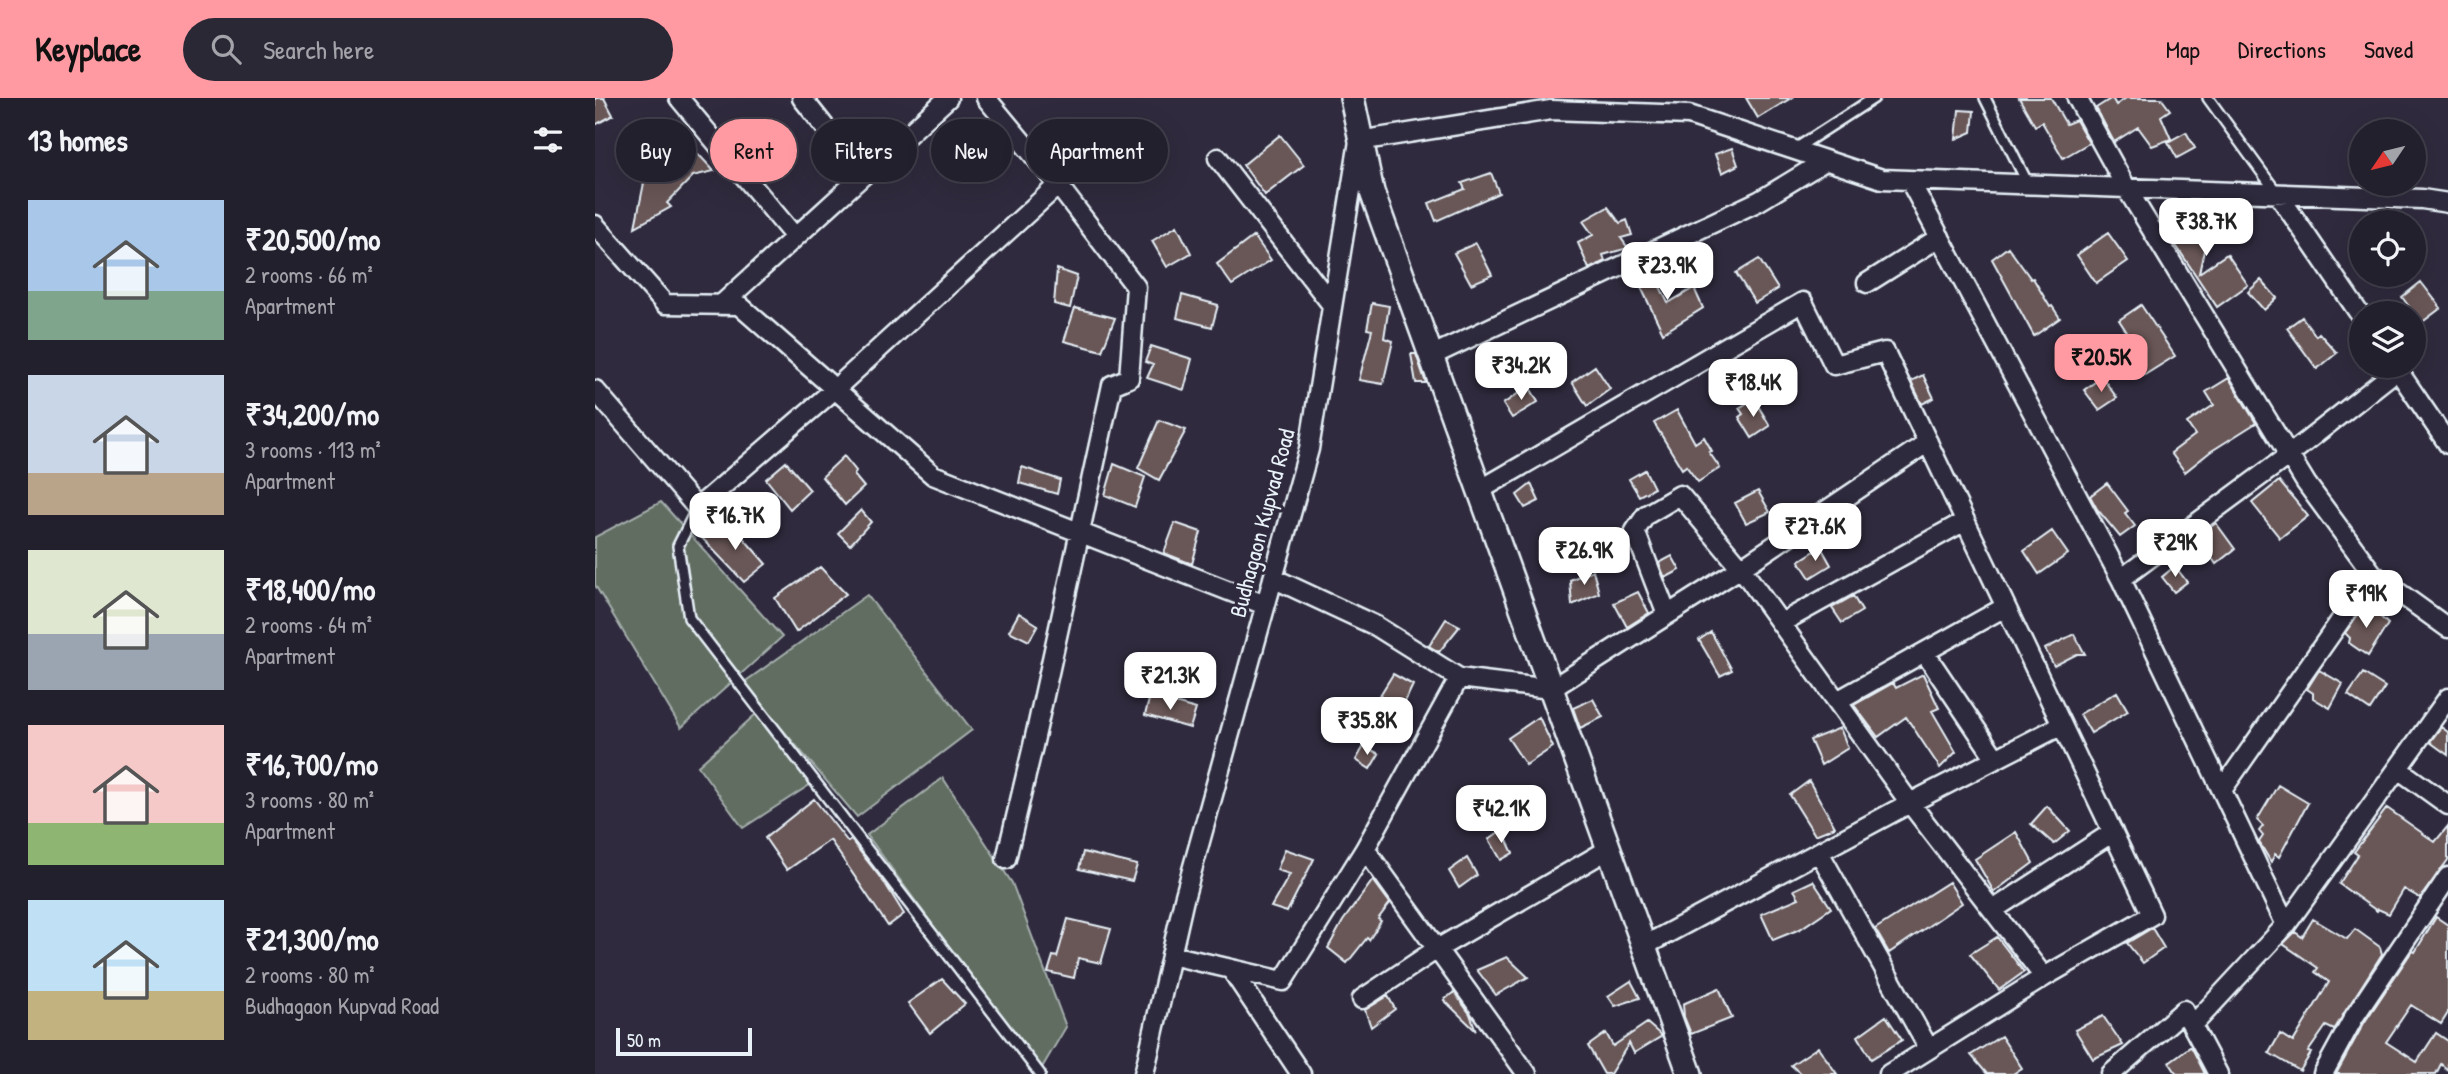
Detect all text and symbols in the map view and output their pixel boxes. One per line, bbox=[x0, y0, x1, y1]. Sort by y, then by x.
search box bbox=[183, 18, 673, 81]
text: Keyplace bbox=[35, 27, 141, 71]
icon: search bbox=[207, 30, 245, 68]
text: Search here bbox=[263, 32, 374, 67]
text: Map bbox=[2166, 33, 2200, 65]
text: Directions bbox=[2238, 33, 2326, 65]
text: Saved bbox=[2364, 33, 2413, 65]
chip: Buy bbox=[616, 119, 696, 182]
chip: Rent bbox=[710, 119, 797, 182]
chip: Filters bbox=[811, 119, 917, 182]
chip: New bbox=[931, 119, 1012, 182]
chip: Apartment bbox=[1026, 119, 1168, 182]
north arrow bbox=[2349, 119, 2425, 196]
map controls bbox=[2349, 119, 2426, 378]
text: 13 homes bbox=[28, 120, 128, 160]
icon: filters bbox=[529, 121, 567, 159]
pin: ₹38.7K bbox=[2149, 198, 2263, 258]
text: ₹38.7K bbox=[2175, 205, 2237, 236]
button: locate bbox=[2349, 210, 2426, 287]
text: ₹20,500/mo bbox=[245, 219, 380, 259]
icon: home bbox=[84, 228, 168, 312]
pin: ₹23.9K bbox=[1610, 242, 1724, 302]
text: ₹23.9K bbox=[1637, 249, 1697, 280]
text: 2 rooms · 66 m² bbox=[245, 259, 373, 290]
text: Apartment bbox=[245, 290, 335, 321]
button: layers bbox=[2349, 301, 2426, 378]
pin: ₹20.5K bbox=[2044, 334, 2158, 394]
text: ₹20.5K bbox=[2071, 341, 2131, 372]
pin: ₹34.2K bbox=[1464, 342, 1578, 402]
text: ₹34.2K bbox=[1491, 349, 1551, 380]
pin: ₹18.4K bbox=[1696, 360, 1810, 419]
text: ₹18.4K bbox=[1724, 366, 1782, 397]
text: ₹34,200/mo bbox=[245, 394, 379, 434]
icon: home bbox=[84, 403, 168, 487]
street label: Budhagaon Kupvad Road bbox=[1221, 425, 1302, 621]
text: 3 rooms · 113 m² bbox=[245, 434, 381, 465]
text: Apartment bbox=[245, 465, 335, 496]
pin: ₹16.7K bbox=[678, 492, 792, 552]
text: ₹16.7K bbox=[705, 499, 765, 530]
pin: ₹27.6K bbox=[1758, 504, 1872, 563]
text: ₹27.6K bbox=[1784, 510, 1846, 541]
pin: ₹29K bbox=[2134, 519, 2216, 579]
text: ₹29K bbox=[2153, 526, 2197, 557]
pin: ₹26.9K bbox=[1527, 528, 1641, 587]
text: ₹26.9K bbox=[1555, 534, 1613, 565]
text: ₹18,400/mo bbox=[245, 569, 375, 609]
pin: ₹19K bbox=[2325, 570, 2407, 630]
text: ₹19K bbox=[2345, 577, 2387, 608]
icon: home bbox=[84, 578, 168, 662]
text: 2 rooms · 64 m² bbox=[245, 609, 372, 640]
text: Apartment bbox=[245, 640, 335, 671]
pin: ₹21.3K bbox=[1113, 652, 1227, 712]
text: ₹21.3K bbox=[1140, 659, 1200, 690]
pin: ₹35.8K bbox=[1310, 698, 1424, 757]
text: ₹35.8K bbox=[1337, 704, 1397, 735]
text: ₹16,700/mo bbox=[245, 744, 378, 784]
icon: home bbox=[84, 753, 168, 837]
text: 3 rooms · 80 m² bbox=[245, 784, 374, 815]
pin: ₹42.1K bbox=[1444, 786, 1558, 845]
text: ₹42.1K bbox=[1472, 792, 1530, 823]
text: Apartment bbox=[245, 815, 335, 846]
text: ₹21,300/mo bbox=[245, 919, 379, 959]
icon: home bbox=[84, 928, 168, 1012]
text: 2 rooms · 80 m² bbox=[245, 959, 375, 990]
text: Budhagaon Kupvad Road bbox=[245, 990, 439, 1021]
scale bar bbox=[616, 1025, 753, 1057]
text: 50 m bbox=[627, 1027, 661, 1053]

